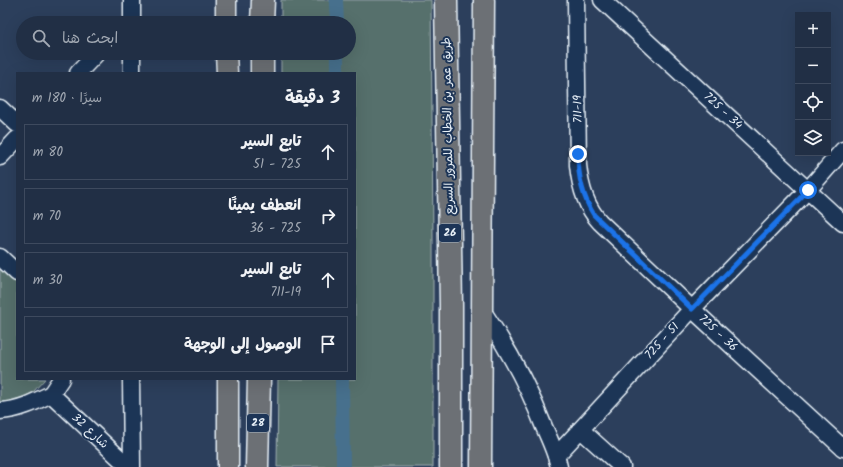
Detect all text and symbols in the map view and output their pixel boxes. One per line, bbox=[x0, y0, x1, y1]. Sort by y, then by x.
map controls bbox=[795, 12, 831, 156]
button: + bbox=[795, 12, 831, 48]
search box bbox=[16, 16, 356, 60]
icon: search bbox=[30, 27, 52, 49]
text: ابحث هنا bbox=[62, 27, 118, 51]
street label: طريق عمر بن الخطاب للمرور السريع bbox=[437, 37, 459, 215]
button: − bbox=[795, 48, 831, 84]
button: locate bbox=[795, 84, 831, 120]
text: 3 دقيقة bbox=[285, 85, 340, 112]
text: سيرًا · 180 m bbox=[32, 88, 102, 109]
street label: 725 - 34 bbox=[699, 88, 747, 134]
street label: 711-19 bbox=[568, 95, 588, 123]
button: layers bbox=[795, 120, 831, 156]
text: تابع السير bbox=[242, 130, 301, 154]
icon: ahead bbox=[317, 141, 339, 163]
text: 80 m bbox=[33, 142, 63, 163]
route end bbox=[569, 145, 587, 163]
text: 725 - 51 bbox=[253, 154, 301, 175]
route start bbox=[799, 181, 817, 199]
text: انعطف يمينًا bbox=[228, 194, 301, 218]
icon: right bbox=[317, 205, 339, 227]
text: 70 m bbox=[33, 206, 61, 227]
text: 725 - 36 bbox=[249, 218, 301, 239]
road number: 26 bbox=[439, 224, 461, 242]
text: تابع السير bbox=[242, 258, 301, 282]
icon: ahead bbox=[317, 269, 339, 291]
text: 30 m bbox=[33, 270, 63, 291]
text: 711-19 bbox=[270, 282, 301, 303]
street label: 725 - 36 bbox=[694, 310, 742, 356]
street label: 725 - 51 bbox=[640, 318, 684, 364]
text: الوصول إلى الوجهة bbox=[184, 333, 301, 357]
icon: arrive bbox=[317, 333, 339, 355]
street label: شارع 32 bbox=[67, 409, 113, 453]
road number: 28 bbox=[247, 414, 269, 432]

